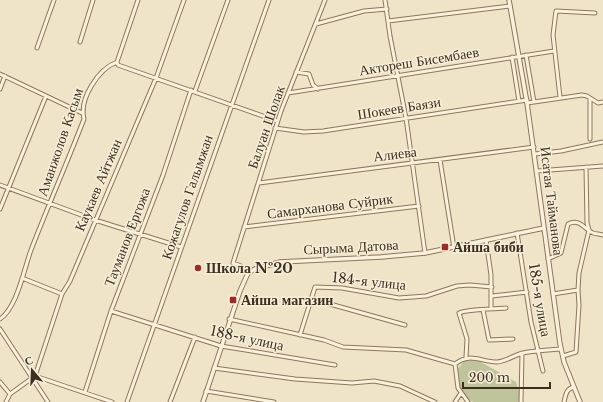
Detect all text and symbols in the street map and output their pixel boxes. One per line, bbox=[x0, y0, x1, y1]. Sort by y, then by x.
street label: Актореш Бисембаев bbox=[358, 43, 480, 79]
street label: Балуан Шолак bbox=[243, 83, 289, 171]
street label: Аманжолов Касым bbox=[33, 85, 87, 198]
street label: Шокеев Баязи bbox=[356, 92, 443, 123]
street label: Кожагулов Галымжан bbox=[157, 132, 217, 262]
street label: Каукаев Айтжан bbox=[70, 136, 126, 234]
street label: Алиева bbox=[372, 142, 418, 166]
street label: Исатая Тайманова bbox=[536, 146, 568, 257]
street label: Тауманов Ергожа bbox=[100, 184, 154, 289]
street label: Самарханова Суйрик bbox=[266, 189, 394, 223]
street label: Сырыма Датова bbox=[303, 235, 400, 258]
place label: Айша биби bbox=[453, 238, 524, 256]
marker: Айша биби bbox=[440, 242, 450, 252]
place label: Школа №20 bbox=[206, 259, 293, 277]
street label: 185-я улица bbox=[525, 262, 555, 339]
marker: Школа №20 bbox=[193, 263, 203, 273]
street label: 184-я улица bbox=[331, 268, 408, 294]
place label: Айша магазин bbox=[241, 291, 333, 309]
marker: Айша магазин bbox=[228, 295, 238, 305]
street label: 188-я улица bbox=[209, 321, 286, 355]
north arrow bbox=[12, 350, 52, 390]
text: С bbox=[23, 353, 35, 368]
scale bar bbox=[463, 364, 550, 390]
text: 200 m bbox=[469, 370, 510, 385]

